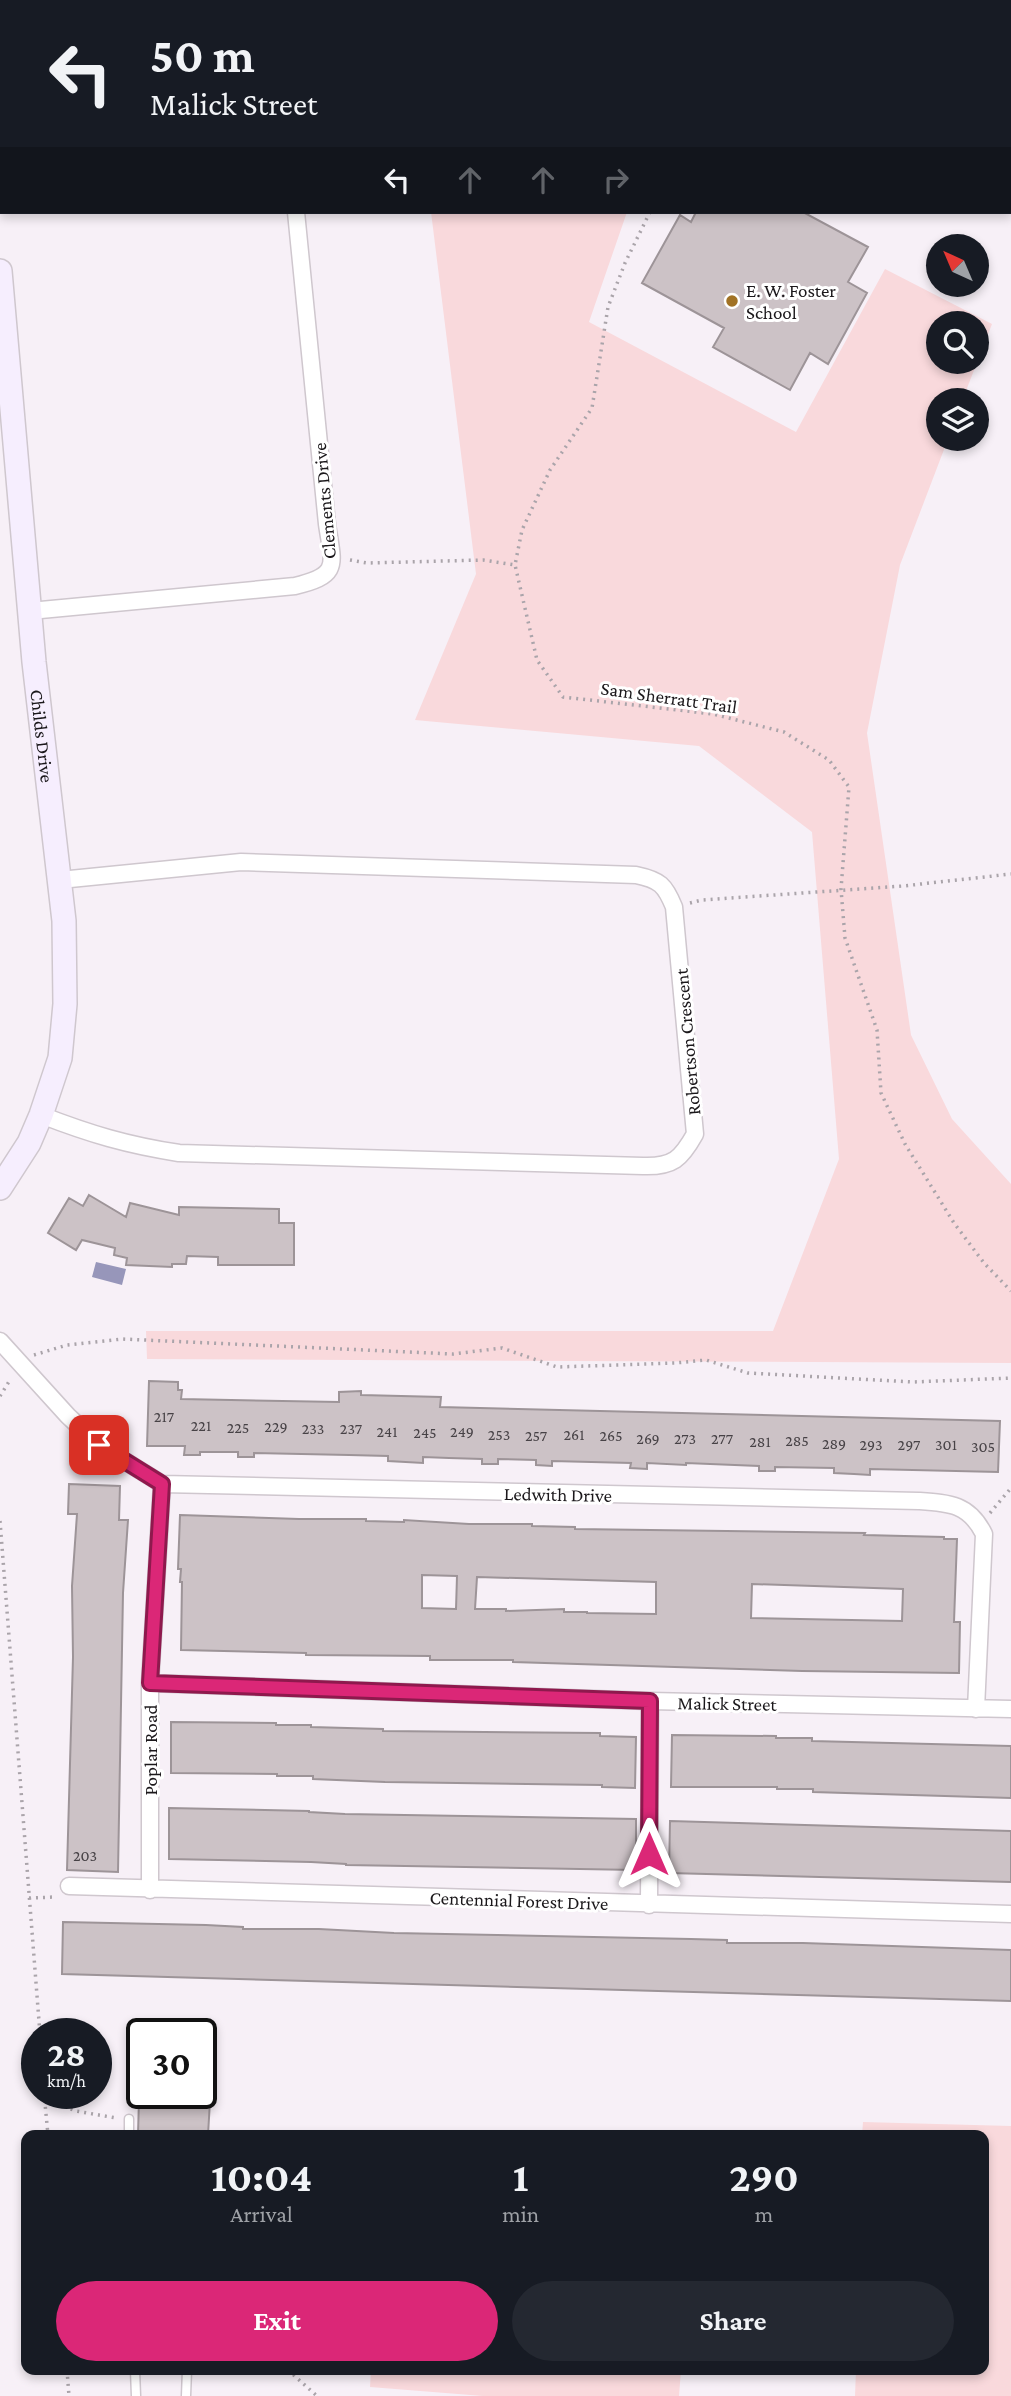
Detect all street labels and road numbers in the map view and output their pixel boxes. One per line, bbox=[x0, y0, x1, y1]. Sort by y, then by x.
street label: Clements Drive bbox=[309, 442, 340, 560]
street label: Sam Sherratt Trail bbox=[599, 678, 738, 717]
street label: Childs Drive bbox=[26, 688, 58, 784]
street label: Robertson Crescent bbox=[671, 967, 704, 1116]
street label: Ledwith Drive bbox=[504, 1483, 612, 1506]
street label: Malick Street bbox=[677, 1692, 778, 1715]
street label: Poplar Road bbox=[140, 1704, 161, 1796]
street label: Centennial Forest Drive bbox=[429, 1887, 609, 1914]

